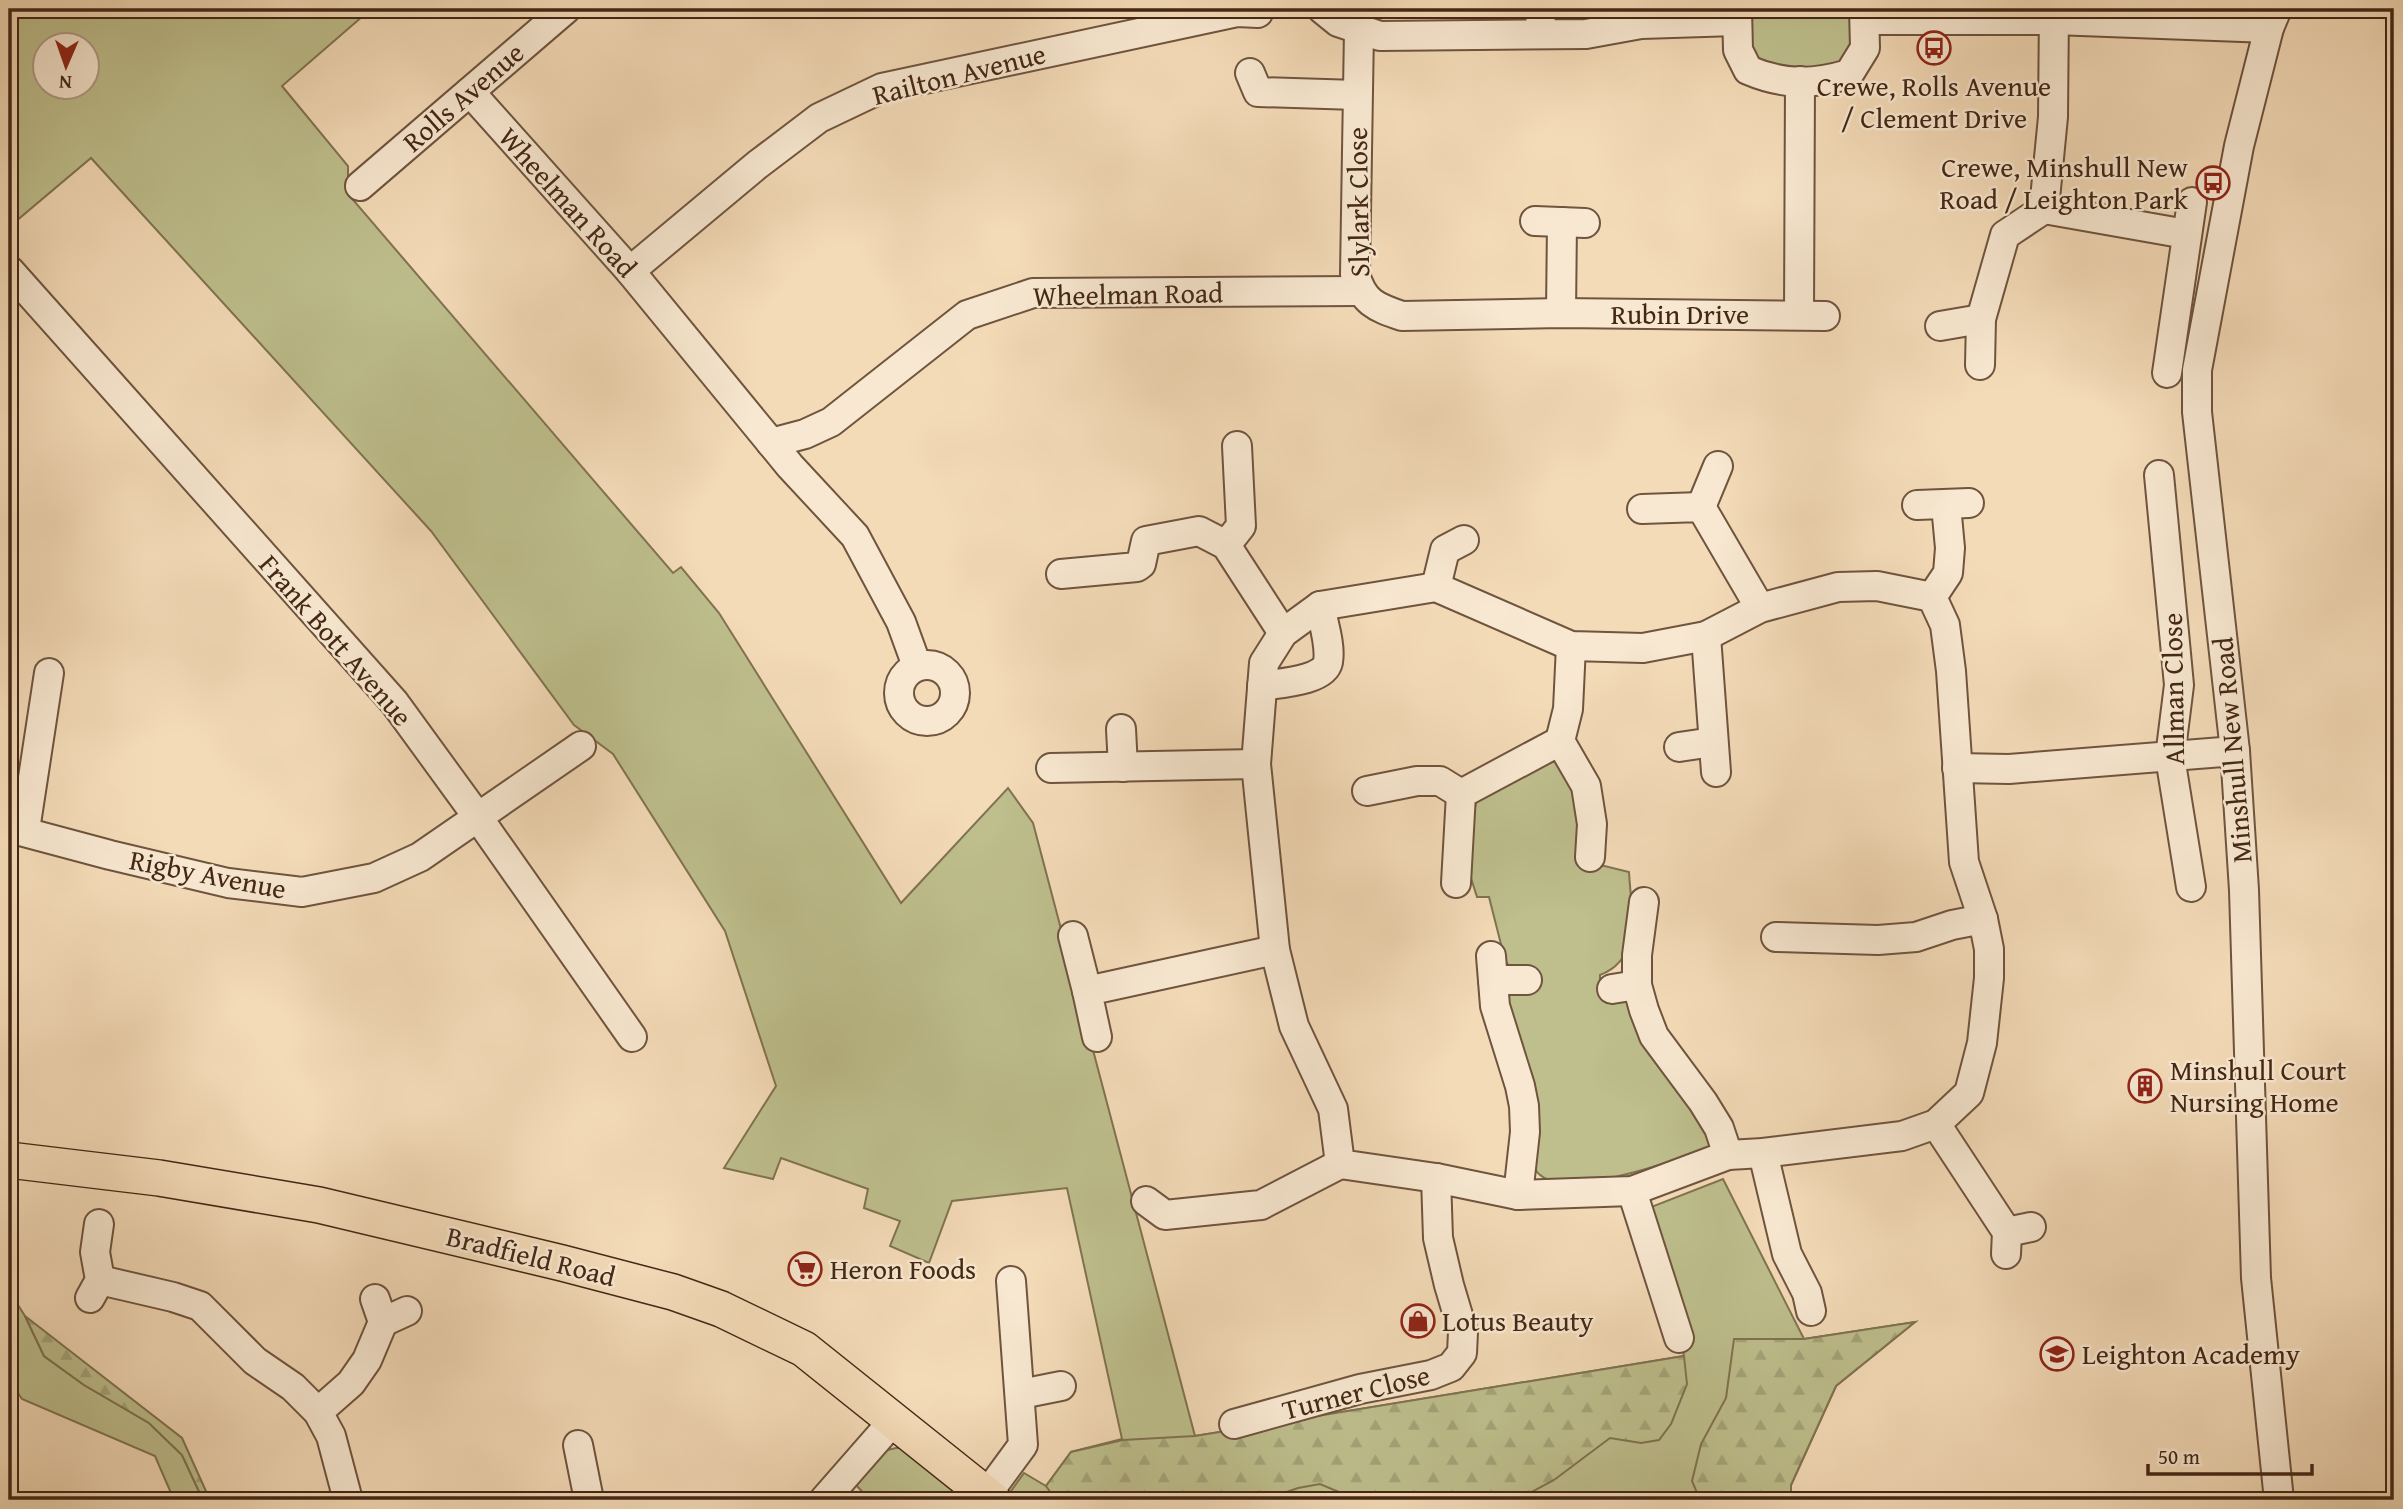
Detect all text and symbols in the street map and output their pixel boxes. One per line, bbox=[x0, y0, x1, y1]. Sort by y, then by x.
bus stop icon: Crewe, Rolls Avenue / Clement Drive bbox=[1915, 29, 1953, 67]
north arrow bbox=[32, 32, 102, 102]
street label: Rolls Avenue bbox=[393, 32, 533, 161]
street label: Railton Avenue bbox=[868, 32, 1050, 115]
place label: Crewe, Rolls Avenue / Clement Drive bbox=[1817, 65, 2051, 138]
text: N bbox=[58, 69, 72, 97]
street label: Wheelman Road bbox=[489, 117, 647, 286]
street label: Slylark Close bbox=[1336, 127, 1379, 277]
place label: Crewe, Minshull New Road / Leighton Park bbox=[1939, 146, 2189, 219]
bus stop icon: Crewe, Minshull New Road / Leighton Park bbox=[2194, 164, 2232, 202]
street label: Wheelman Road bbox=[1033, 271, 1224, 316]
street label: Rubin Drive bbox=[1611, 293, 1749, 334]
street label: Frank Bott Avenue bbox=[250, 545, 423, 735]
street label: Allman Close bbox=[2151, 612, 2194, 766]
street label: Minshull New Road bbox=[2201, 635, 2262, 865]
street label: Rigby Avenue bbox=[126, 838, 290, 909]
place label: Minshull Court Nursing Home bbox=[2170, 1049, 2347, 1122]
building icon: Minshull Court Nursing Home bbox=[2126, 1067, 2164, 1105]
street label: Bradfield Road bbox=[442, 1215, 620, 1296]
place label: Heron Foods bbox=[830, 1248, 976, 1289]
supermarket icon: Heron Foods bbox=[786, 1250, 824, 1288]
place label: Lotus Beauty bbox=[1442, 1300, 1594, 1341]
shop icon: Lotus Beauty bbox=[1399, 1302, 1437, 1340]
place label: Leighton Academy bbox=[2082, 1333, 2300, 1374]
school or university icon: Leighton Academy bbox=[2038, 1335, 2076, 1373]
street label: Turner Close bbox=[1278, 1353, 1434, 1430]
scale bar bbox=[2148, 1432, 2312, 1476]
text: 50 m bbox=[2158, 1441, 2200, 1472]

